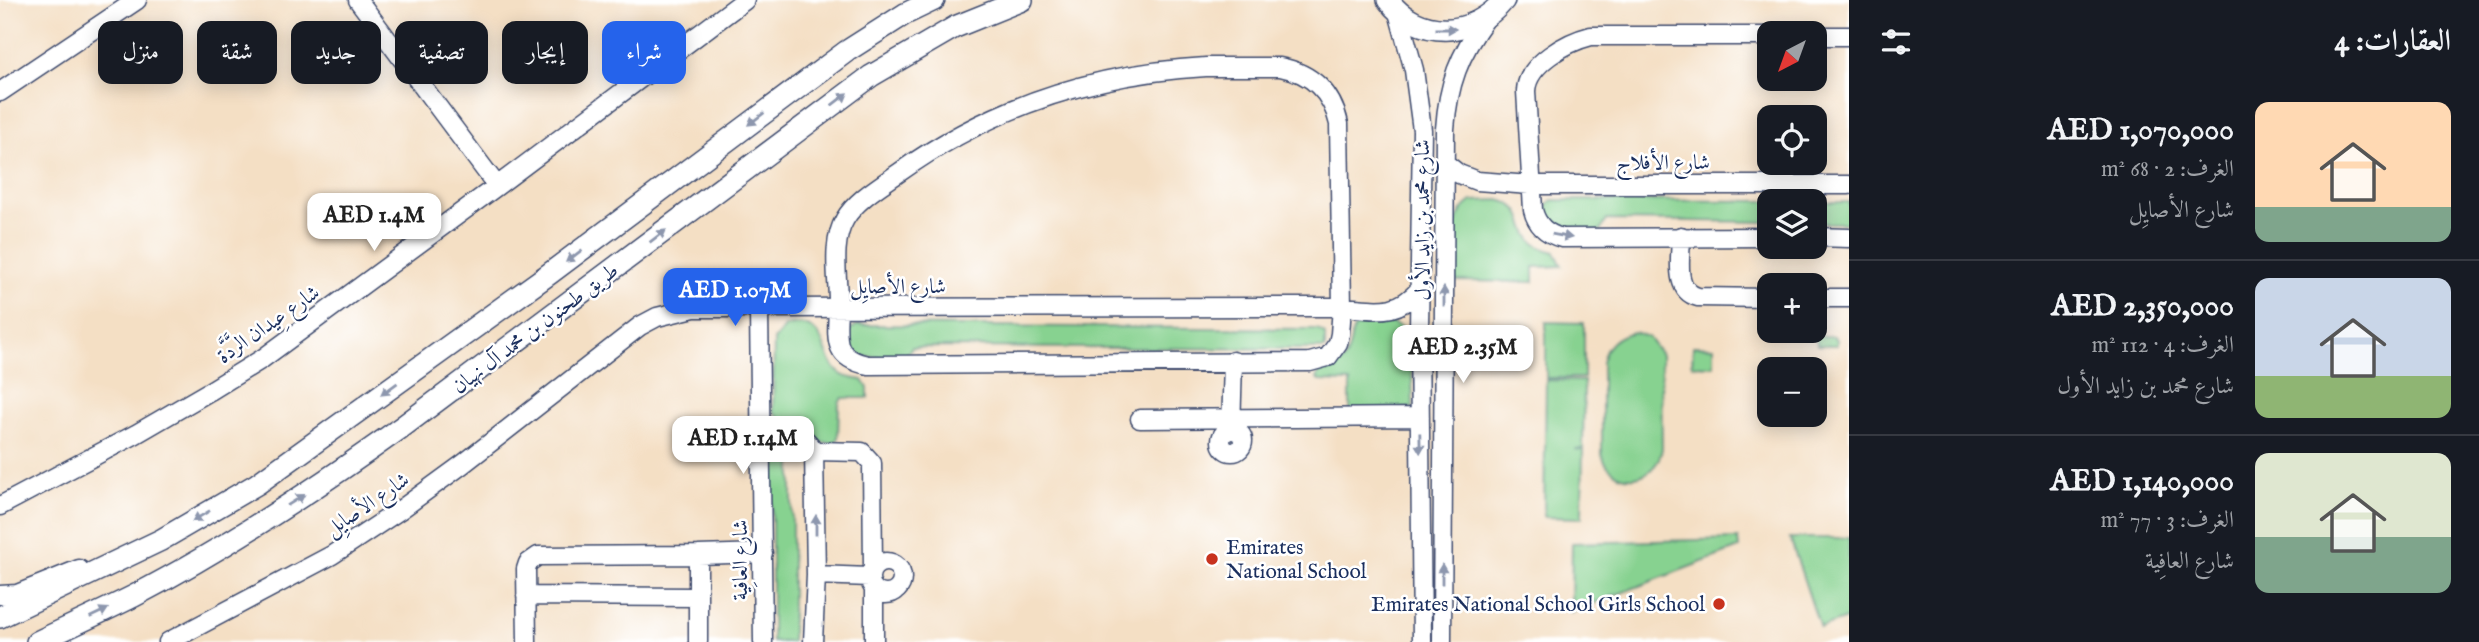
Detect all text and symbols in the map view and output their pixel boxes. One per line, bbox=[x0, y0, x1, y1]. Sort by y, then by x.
chip: منزل bbox=[98, 21, 183, 84]
chip: شقة bbox=[197, 21, 277, 84]
chip: جديد bbox=[291, 21, 381, 84]
chip: تصفية bbox=[395, 21, 488, 84]
chip: إيجار bbox=[502, 21, 588, 84]
chip: شراء bbox=[602, 21, 686, 84]
north arrow bbox=[1757, 21, 1827, 91]
map controls bbox=[1757, 21, 1827, 427]
one-way arrow bbox=[1435, 23, 1457, 35]
icon: filters bbox=[1877, 23, 1915, 61]
text: العقارات: 4 bbox=[2335, 23, 2451, 61]
one-way arrow bbox=[830, 91, 848, 106]
button: locate bbox=[1757, 105, 1827, 175]
one-way arrow bbox=[747, 112, 765, 126]
text: AED 1,070,000 bbox=[2047, 112, 2234, 150]
icon: home bbox=[2311, 130, 2395, 214]
street label: شارع محمد بن زايد الأول bbox=[1407, 139, 1440, 301]
street label: شارع الأفلاج bbox=[1616, 147, 1710, 181]
text: الغرف: 2 · 68 m² bbox=[2101, 155, 2234, 184]
button: layers bbox=[1757, 189, 1827, 259]
pin: AED 1.4M bbox=[302, 194, 446, 253]
text: شارع الأصايِل bbox=[2129, 196, 2234, 225]
text: AED 1.4M bbox=[323, 201, 425, 230]
one-way arrow bbox=[649, 229, 667, 243]
one-way arrow bbox=[1551, 231, 1573, 242]
one-way arrow bbox=[565, 248, 583, 263]
street label: طريق طحنون بن محمد آل نهيان bbox=[447, 257, 625, 401]
pin: AED 1.07M bbox=[655, 268, 815, 328]
street label: شارع الأصايِل bbox=[850, 271, 946, 304]
button: + bbox=[1757, 273, 1827, 343]
street label: شارع عِيدان الرَّدَّة bbox=[209, 275, 327, 373]
text: AED 1.07M bbox=[679, 276, 791, 305]
one-way arrow bbox=[1439, 286, 1450, 308]
text: AED 2,350,000 bbox=[2051, 288, 2234, 326]
icon: home bbox=[2311, 306, 2395, 390]
pin: AED 2.35M bbox=[1383, 326, 1543, 385]
text: الغرف: 4 · 112 m² bbox=[2091, 331, 2234, 360]
text: AED 2.35M bbox=[1408, 333, 1518, 362]
button: − bbox=[1757, 357, 1827, 427]
text: شارع محمد بن زايد الأول bbox=[2057, 372, 2234, 401]
one-way arrow bbox=[380, 382, 398, 396]
pin: AED 1.14M bbox=[663, 416, 823, 476]
text: AED 1.14M bbox=[688, 424, 798, 453]
one-way arrow bbox=[1415, 433, 1426, 455]
text: AED 1,140,000 bbox=[2050, 463, 2234, 501]
street label: شارع الأصايِل bbox=[319, 465, 417, 546]
icon: home bbox=[2311, 481, 2395, 565]
one-way arrow bbox=[286, 493, 306, 506]
text: الغرف: 3 · 77 m² bbox=[2101, 506, 2234, 535]
one-way arrow bbox=[191, 509, 210, 522]
one-way arrow bbox=[810, 514, 822, 536]
street label: شارع العافِية bbox=[728, 519, 758, 601]
place label: Emirates National School bbox=[1226, 535, 1367, 586]
text: شارع العافِية bbox=[2145, 547, 2234, 576]
marker: Emirates National School bbox=[1204, 551, 1220, 567]
one-way arrow bbox=[1436, 563, 1448, 585]
place label: Emirates National School Girls School bbox=[1371, 592, 1705, 619]
marker: Emirates National School Girls School bbox=[1711, 596, 1727, 612]
one-way arrow bbox=[89, 607, 109, 618]

